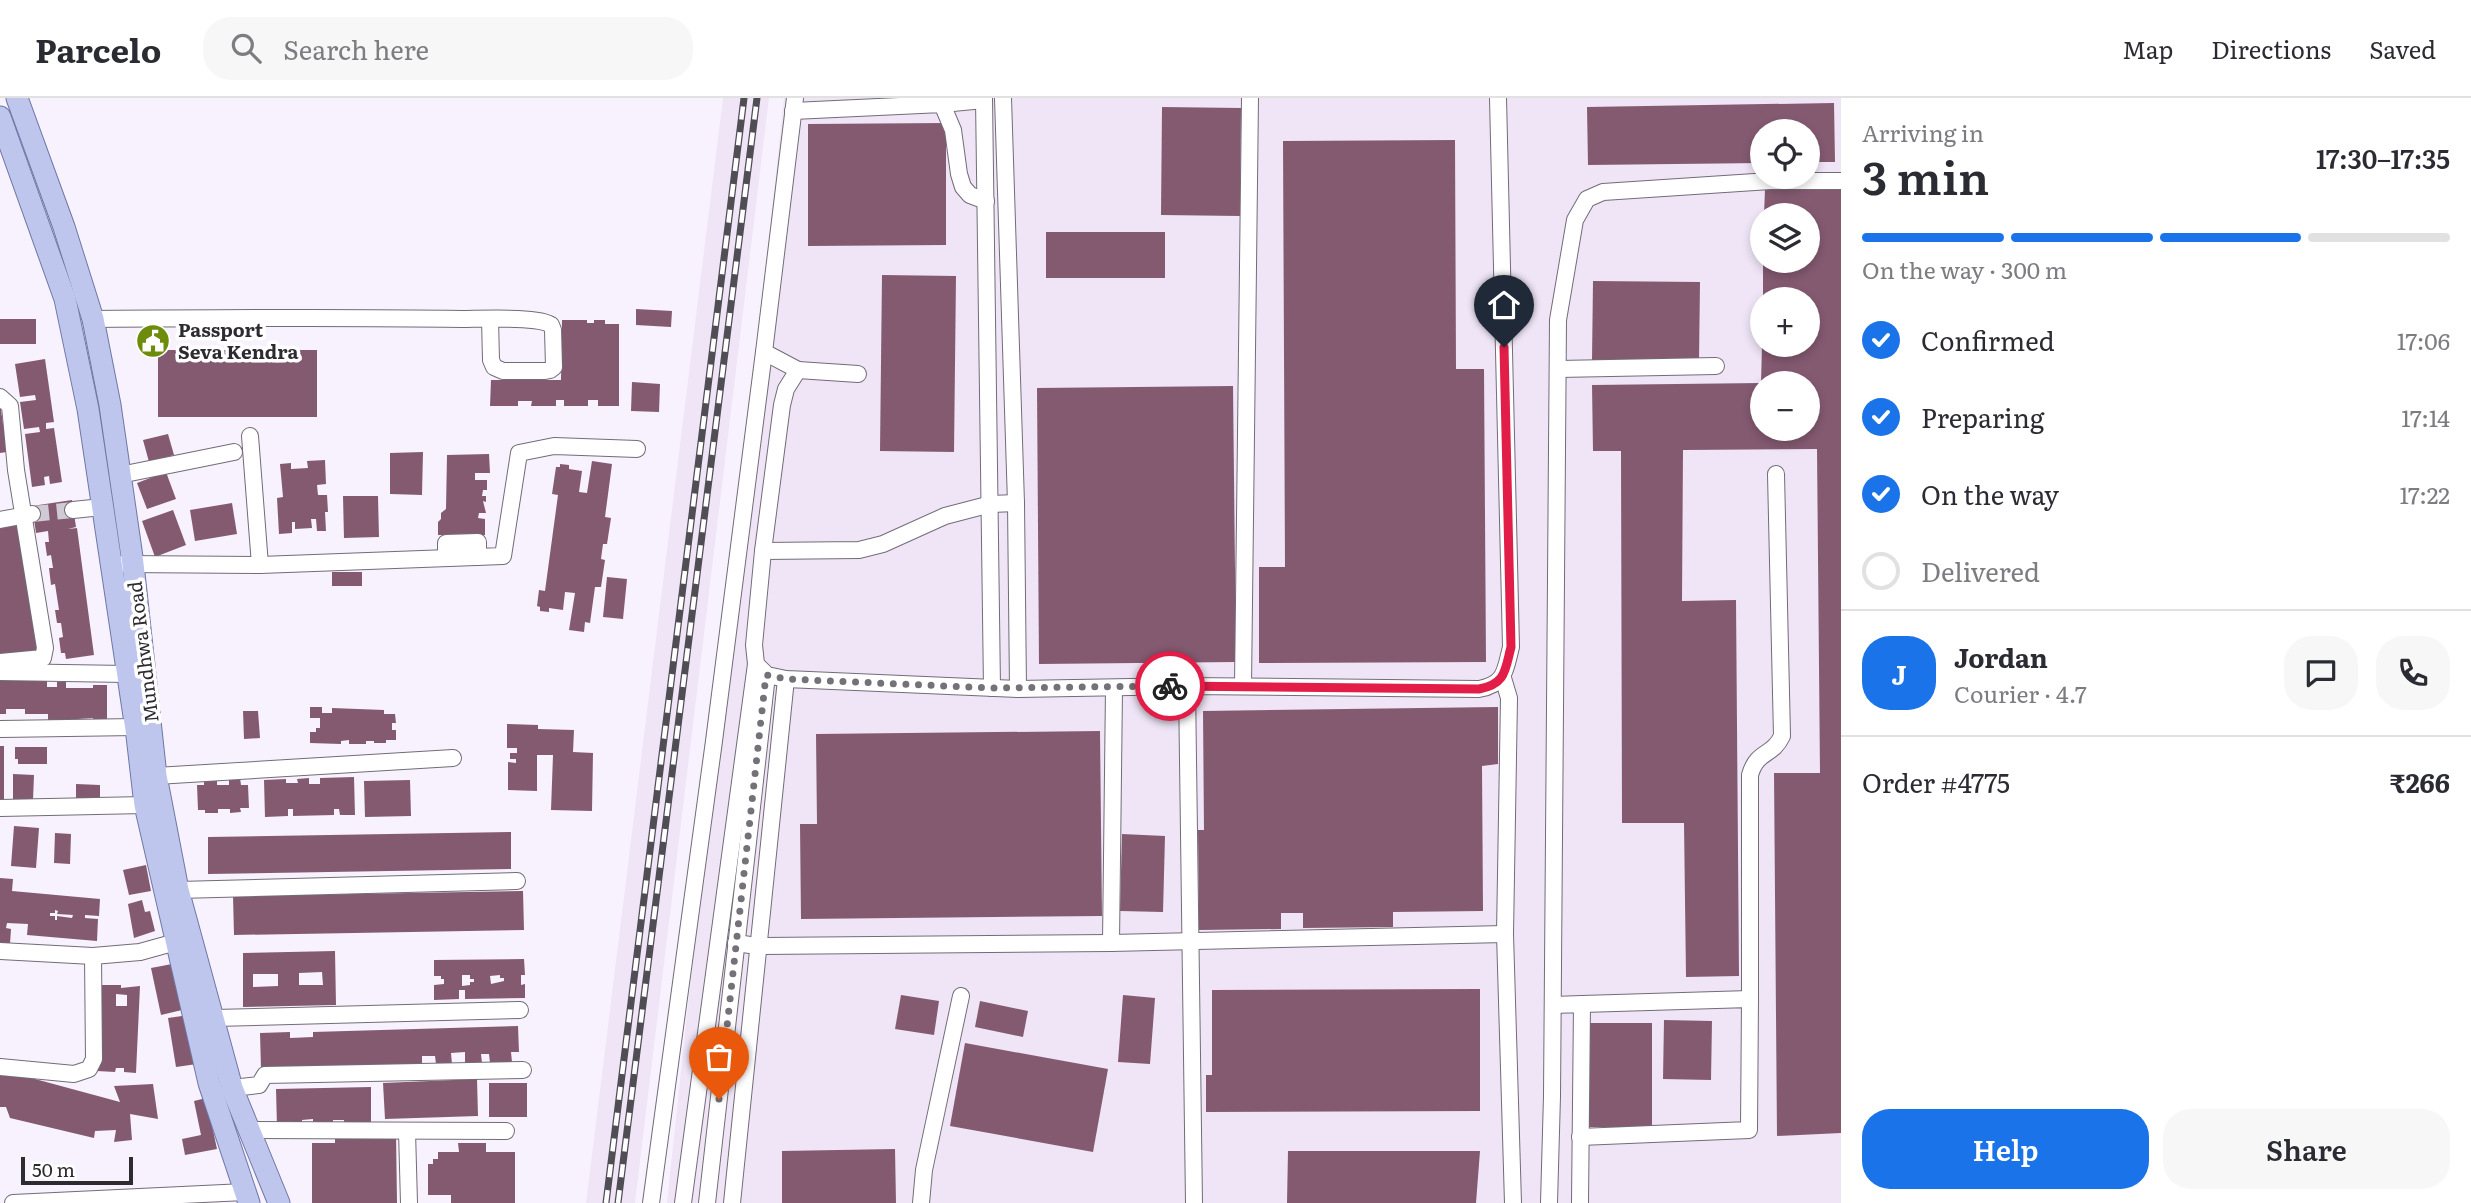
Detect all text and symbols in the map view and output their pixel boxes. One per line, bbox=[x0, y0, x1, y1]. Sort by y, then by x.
search box bbox=[203, 17, 693, 80]
text: Parcelo bbox=[35, 24, 161, 73]
icon: search bbox=[227, 29, 265, 67]
text: Search here bbox=[283, 29, 429, 68]
text: Map bbox=[2122, 31, 2173, 66]
text: Directions bbox=[2211, 31, 2331, 66]
text: Saved bbox=[2369, 31, 2436, 66]
text: Arriving in bbox=[1862, 115, 1984, 149]
map controls bbox=[1750, 119, 1820, 441]
button: locate bbox=[1750, 119, 1820, 189]
text: 17:30–17:35 bbox=[2316, 138, 2450, 177]
text: 3 min bbox=[1862, 141, 1989, 209]
button: layers bbox=[1750, 203, 1820, 273]
text: On the way · 300 m bbox=[1862, 252, 2067, 286]
pin bbox=[1474, 275, 1534, 347]
icon: home bbox=[1485, 286, 1523, 324]
button: + bbox=[1750, 287, 1820, 357]
place label: Passport Seva Kendra bbox=[178, 315, 298, 365]
text: Confirmed bbox=[1921, 320, 2055, 359]
icon: check bbox=[1862, 321, 1900, 359]
public building icon: Passport Seva Kendra bbox=[134, 322, 172, 360]
text: 17:06 bbox=[2397, 323, 2450, 357]
button: − bbox=[1750, 371, 1820, 441]
text: Preparing bbox=[1921, 397, 2044, 436]
icon: check bbox=[1862, 398, 1900, 436]
text: 17:14 bbox=[2401, 400, 2450, 434]
text: On the way bbox=[1921, 474, 2059, 513]
icon: check bbox=[1862, 475, 1900, 513]
text: 17:22 bbox=[2399, 477, 2450, 511]
text: Delivered bbox=[1921, 551, 2040, 590]
street label: Mundhwa Road bbox=[119, 579, 165, 725]
button: chat bbox=[2284, 636, 2358, 710]
button: phone bbox=[2376, 636, 2450, 710]
text: Jordan bbox=[1954, 637, 2048, 676]
courier bbox=[1135, 651, 1205, 721]
text: J bbox=[1892, 654, 1906, 693]
icon: bike bbox=[1151, 667, 1189, 705]
text: Courier · 4.7 bbox=[1954, 676, 2087, 710]
text: Order #4775 bbox=[1862, 762, 2010, 801]
text: ₹266 bbox=[2390, 762, 2450, 801]
pin bbox=[689, 1027, 749, 1099]
icon: bag bbox=[700, 1038, 738, 1076]
button: Help bbox=[1862, 1109, 2149, 1189]
button: Share bbox=[2163, 1109, 2450, 1189]
scale bar bbox=[21, 1154, 133, 1186]
text: 50 m bbox=[32, 1155, 75, 1183]

